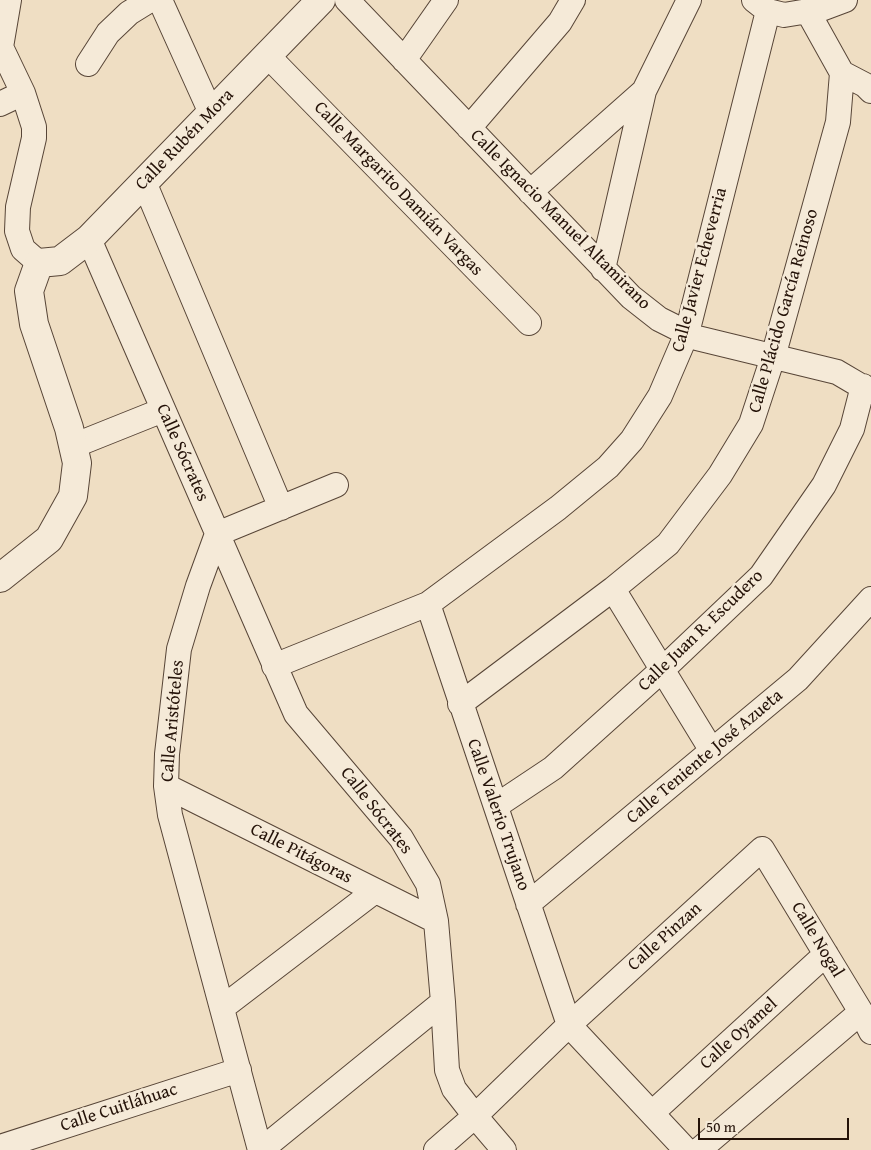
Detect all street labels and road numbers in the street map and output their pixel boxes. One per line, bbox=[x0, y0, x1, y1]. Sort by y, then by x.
street label: Calle Rubén Mora bbox=[131, 85, 239, 195]
street label: Calle Margarito Damián Vargas bbox=[309, 97, 487, 281]
street label: Calle Ignacio Manuel Altamirano bbox=[465, 125, 655, 315]
street label: Calle Javier Echeverria bbox=[668, 185, 732, 355]
street label: Calle Plácido García Reinoso bbox=[745, 207, 823, 415]
street label: Calle Sócrates bbox=[151, 401, 213, 505]
street label: Calle Juan R. Escudero bbox=[634, 566, 768, 696]
street label: Calle Aristóteles bbox=[157, 659, 189, 783]
street label: Calle Teniente José Azueta bbox=[622, 685, 788, 829]
street label: Calle Valerio Trujano bbox=[462, 736, 534, 894]
street label: Calle Sócrates bbox=[335, 763, 417, 859]
street label: Calle Pitágoras bbox=[246, 819, 356, 889]
street label: Calle Pinzan bbox=[624, 898, 706, 976]
street label: Calle Nogal bbox=[786, 898, 848, 982]
street label: Calle Oyamel bbox=[696, 993, 782, 1075]
street label: Calle Cuitláhuac bbox=[58, 1079, 180, 1137]

